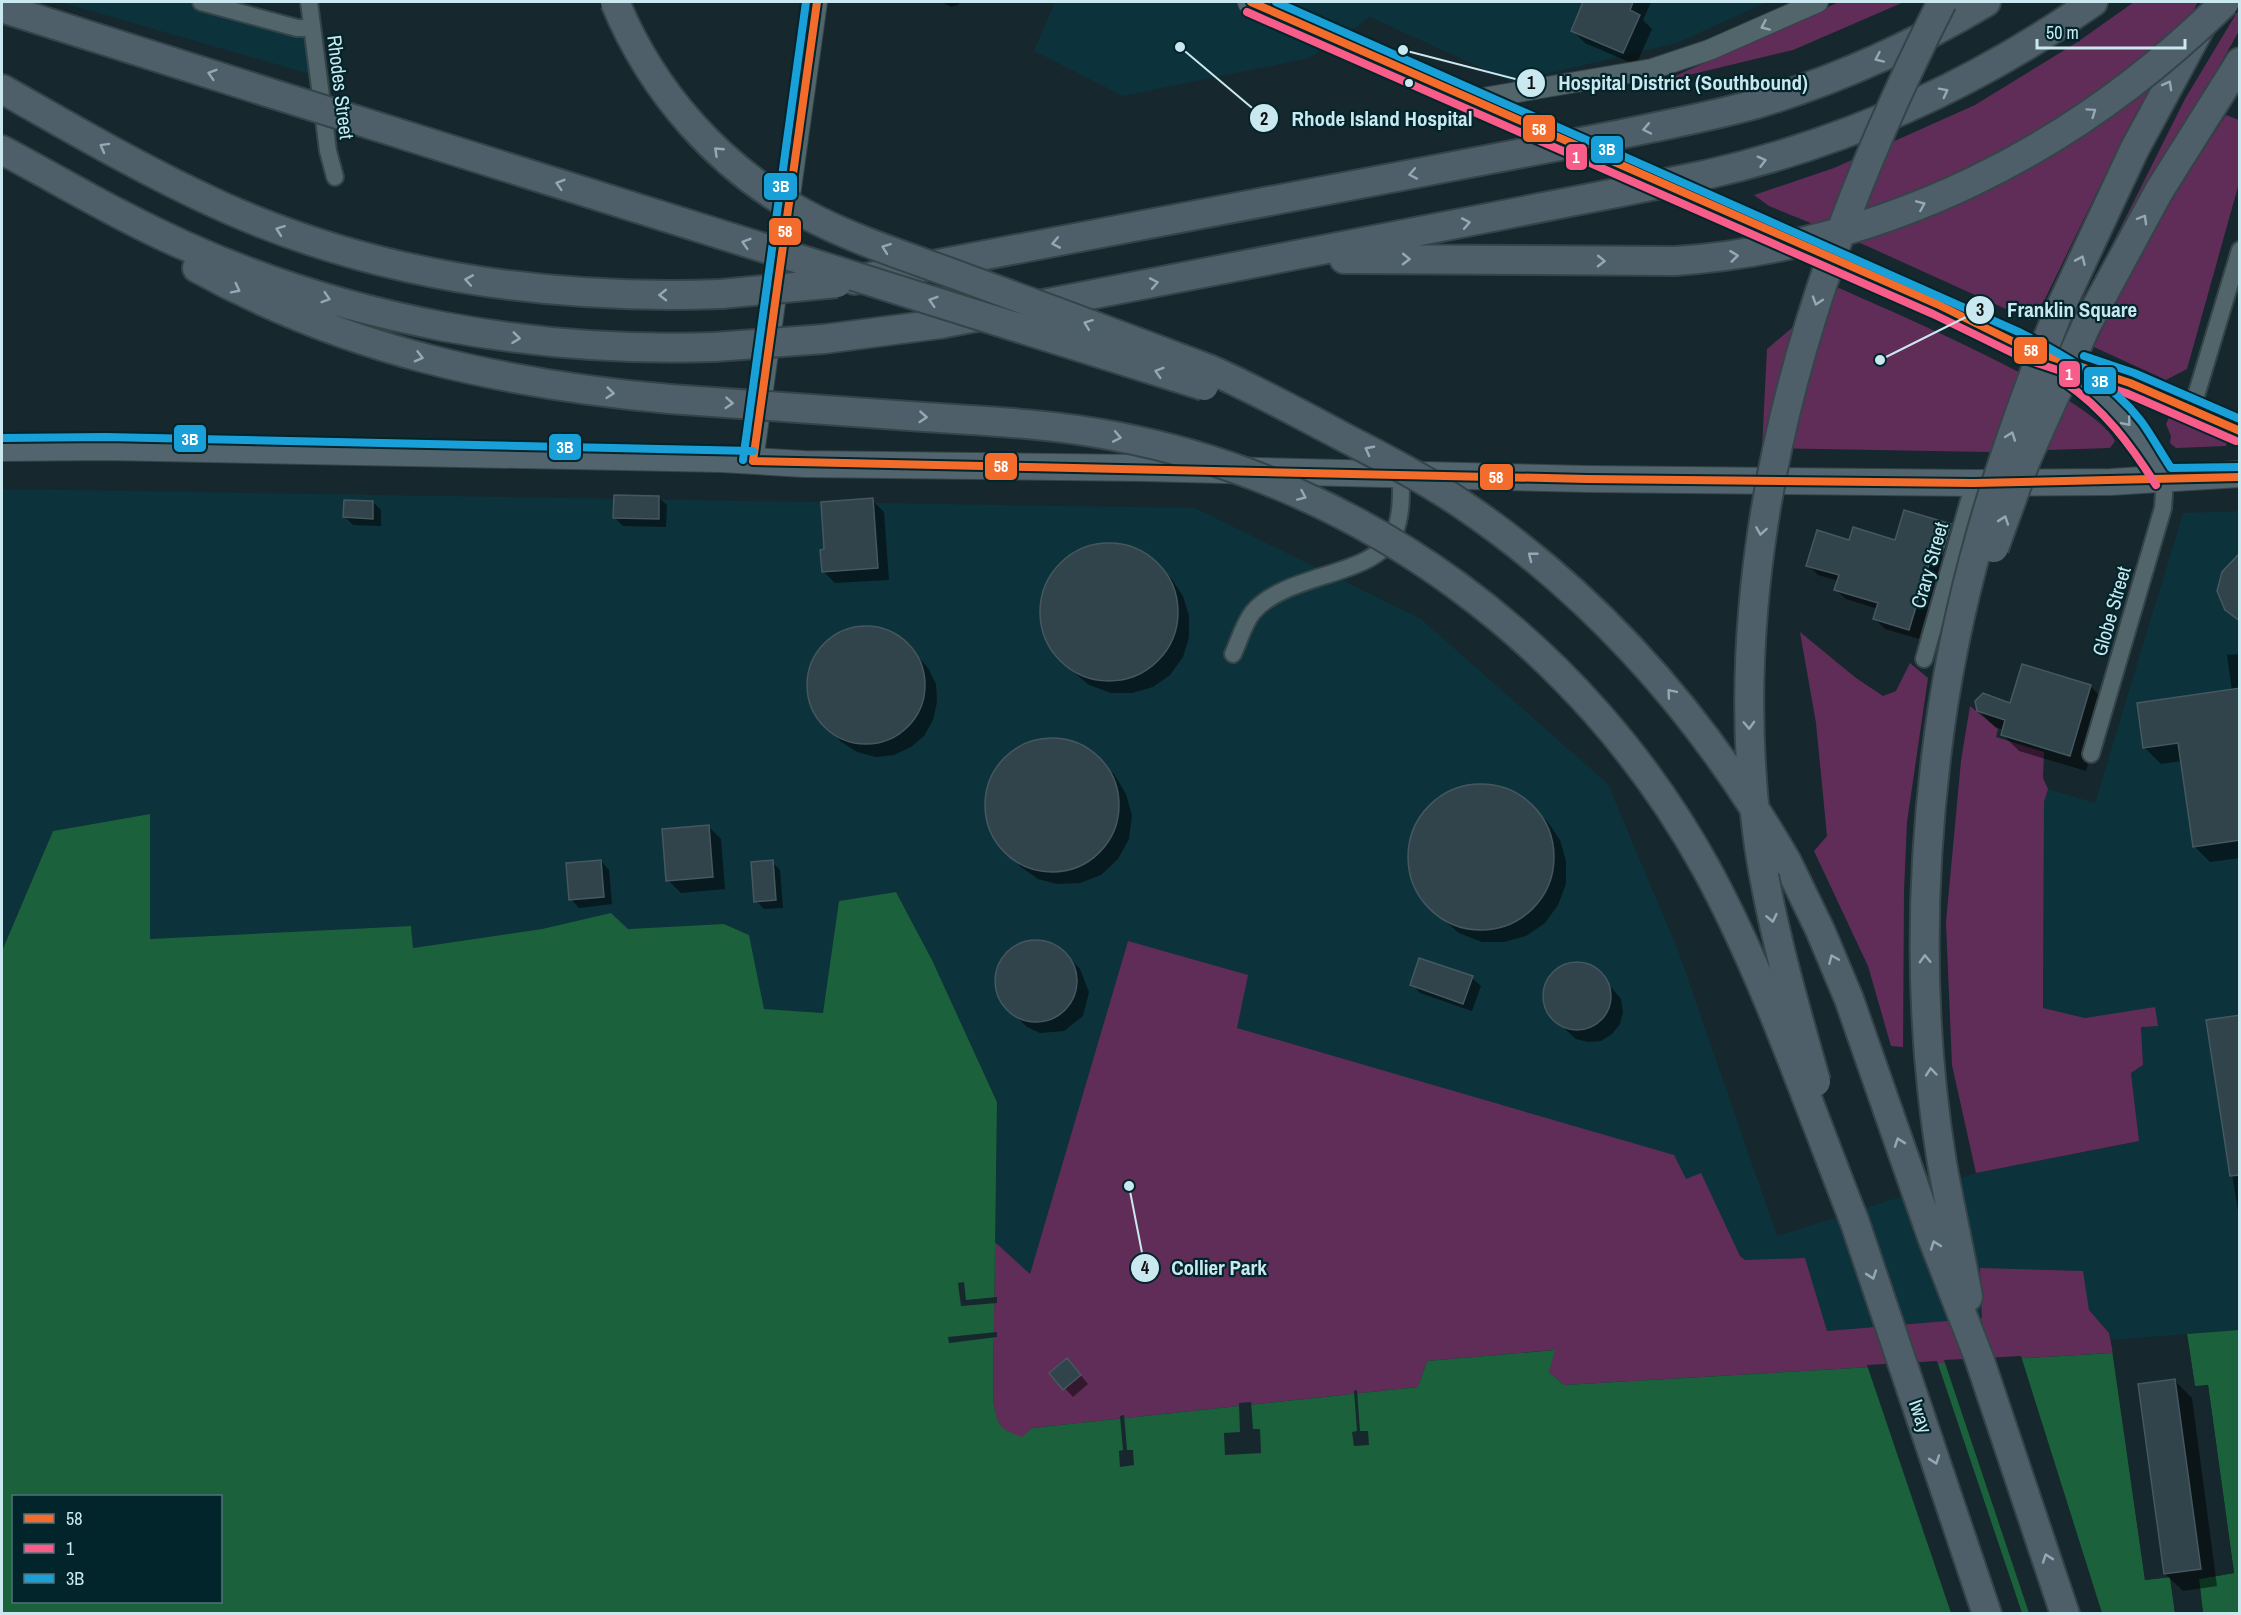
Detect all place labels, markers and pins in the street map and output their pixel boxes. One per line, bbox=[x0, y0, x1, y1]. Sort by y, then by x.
callout: Hospital District (Southbound) bbox=[1516, 63, 1820, 102]
unlabelled marker bbox=[1403, 77, 1415, 89]
callout: Rhode Island Hospital bbox=[1249, 99, 1484, 138]
callout: Franklin Square bbox=[1965, 290, 2149, 329]
callout: Collier Park bbox=[1130, 1248, 1279, 1287]

